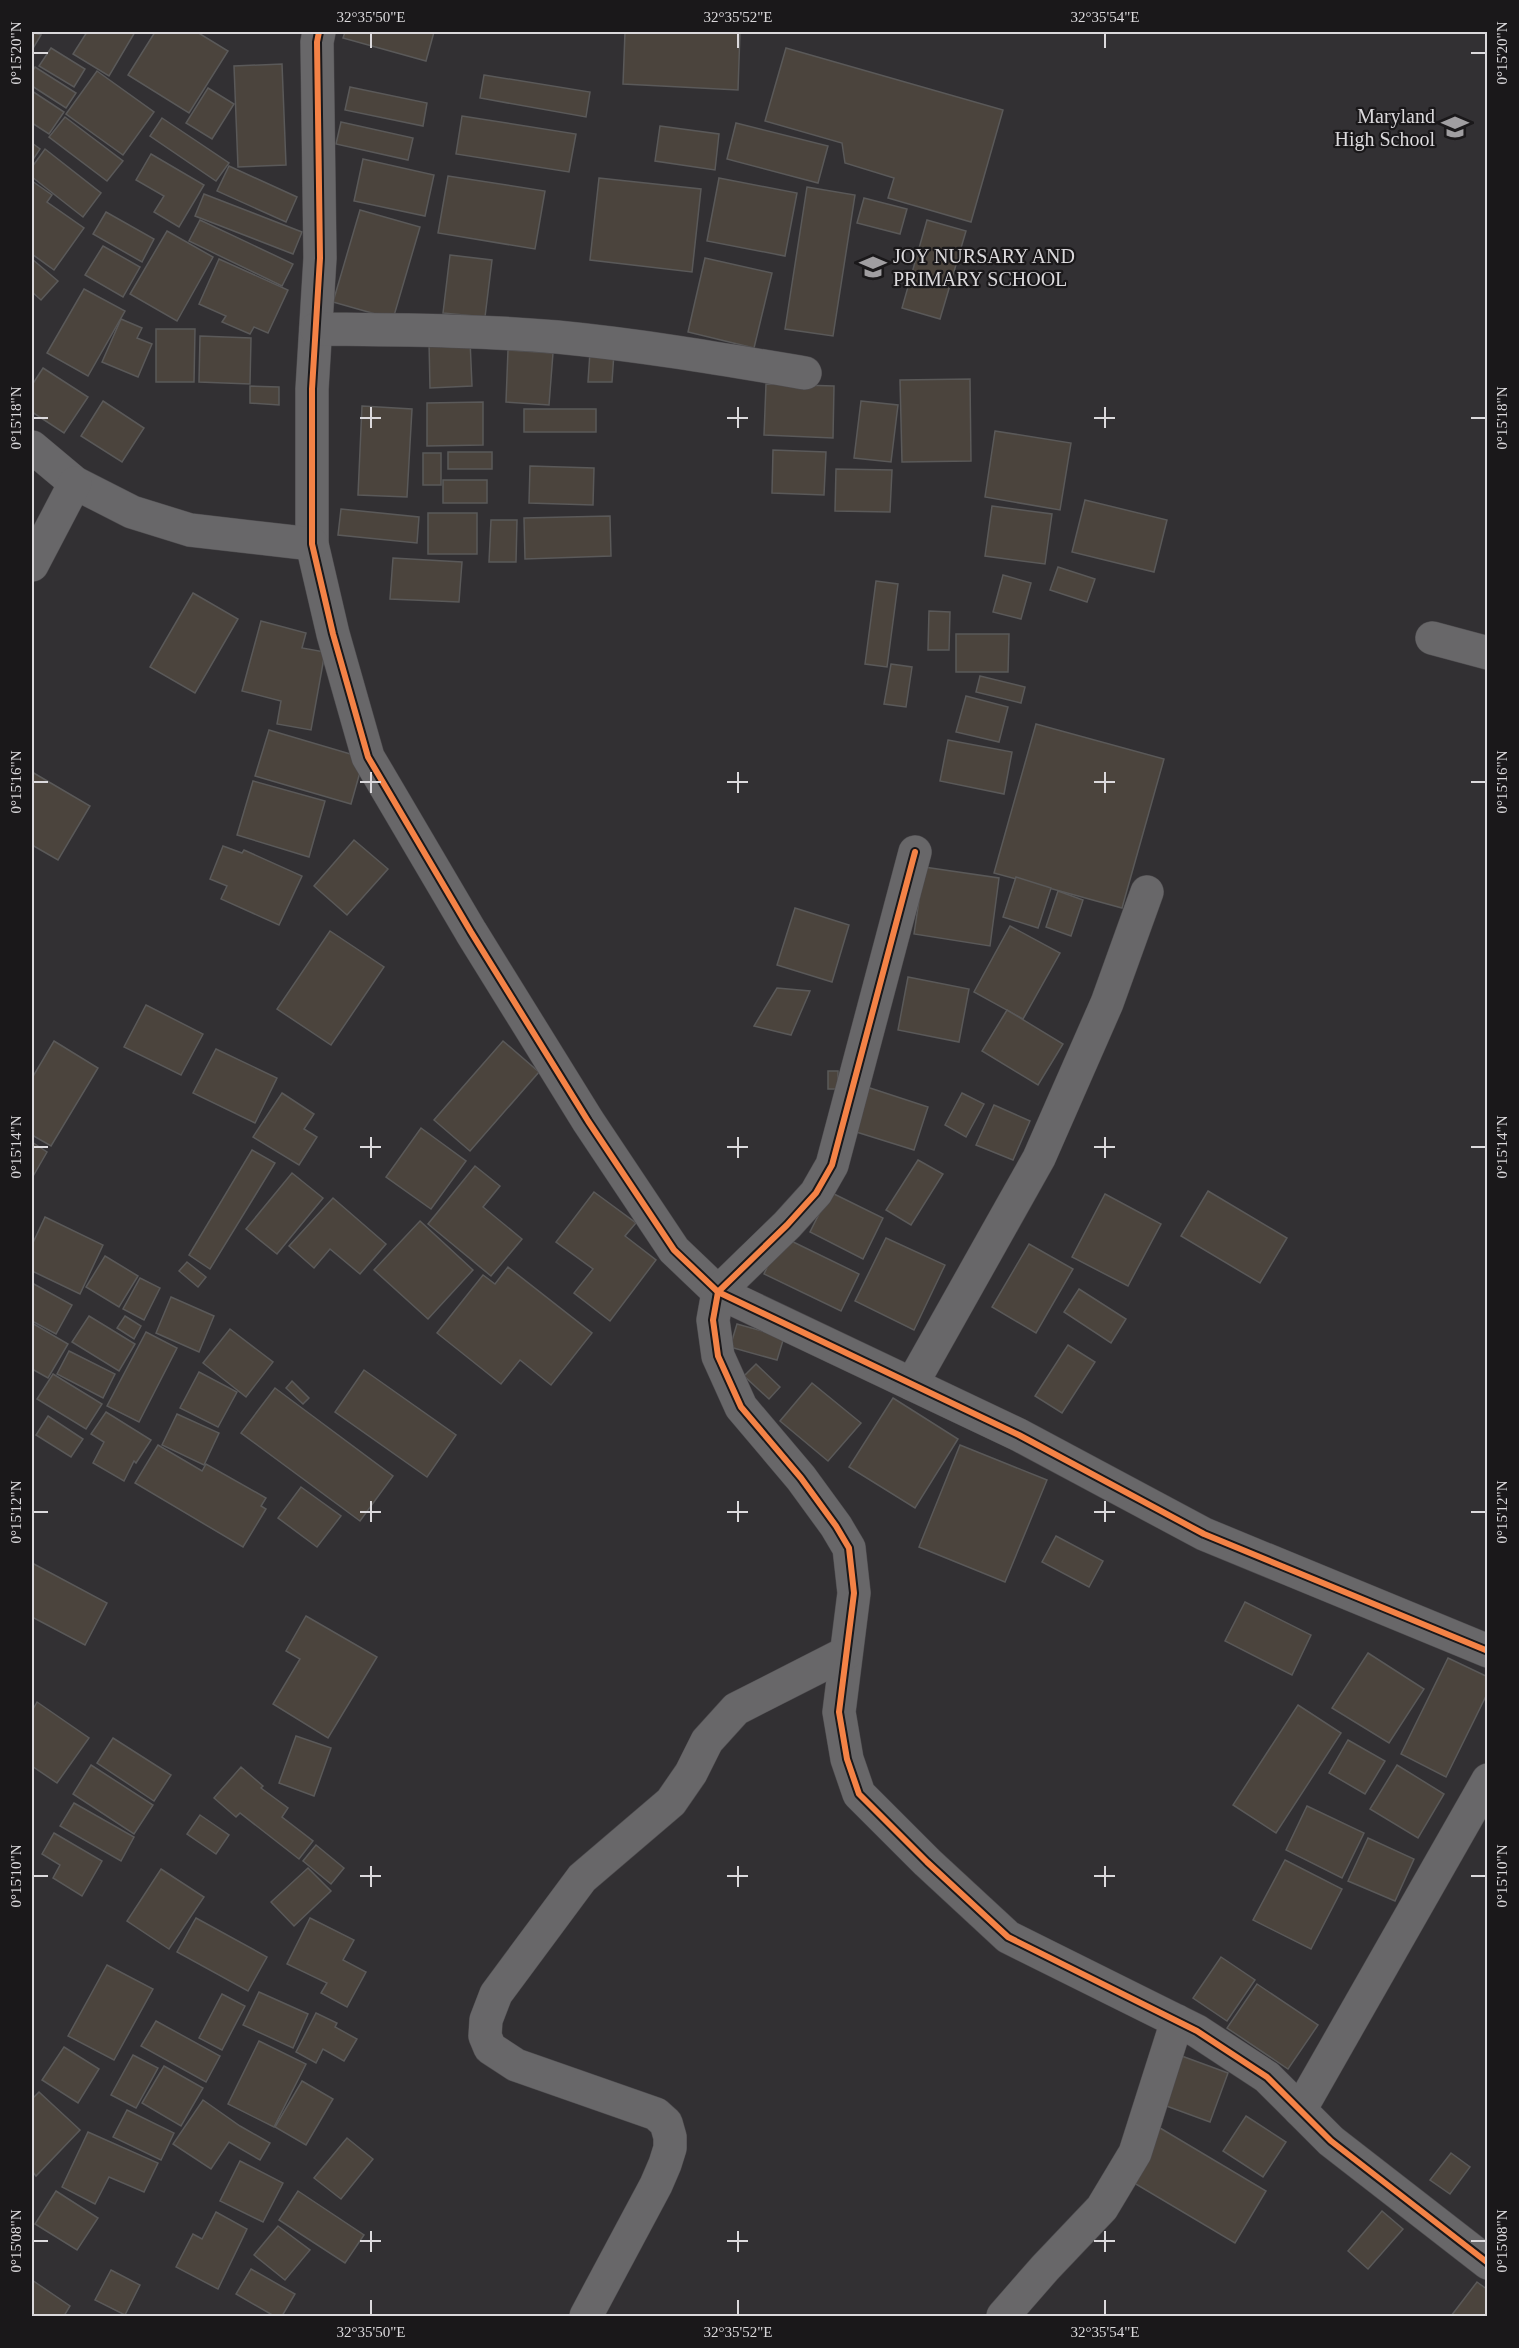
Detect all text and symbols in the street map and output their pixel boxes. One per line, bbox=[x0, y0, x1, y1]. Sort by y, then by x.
text: 32°35'50"E bbox=[337, 9, 406, 25]
text: 32°35'52"E bbox=[704, 9, 773, 25]
text: 32°35'54"E bbox=[1071, 9, 1140, 25]
text: 0°15'20"N bbox=[8, 21, 24, 85]
text: 0°15'20"N bbox=[1494, 21, 1510, 85]
place label: Maryland High School bbox=[1334, 105, 1435, 151]
school or university icon: Maryland High School bbox=[1440, 112, 1470, 142]
place label: JOY NURSARY AND PRIMARY SCHOOL bbox=[893, 245, 1075, 290]
school or university icon: JOY NURSARY AND PRIMARY SCHOOL bbox=[858, 252, 888, 282]
text: 0°15'18"N bbox=[8, 386, 24, 450]
text: 0°15'18"N bbox=[1494, 386, 1510, 450]
text: 0°15'16"N bbox=[8, 750, 24, 814]
text: 0°15'16"N bbox=[1494, 750, 1510, 814]
text: 0°15'14"N bbox=[8, 1115, 24, 1179]
text: 0°15'14"N bbox=[1494, 1115, 1510, 1179]
text: 0°15'12"N bbox=[8, 1480, 24, 1544]
text: 0°15'12"N bbox=[1494, 1480, 1510, 1544]
text: 0°15'10"N bbox=[8, 1844, 24, 1908]
text: 0°15'10"N bbox=[1494, 1844, 1510, 1908]
text: 0°15'08"N bbox=[8, 2209, 24, 2273]
text: 0°15'08"N bbox=[1494, 2209, 1510, 2273]
text: 32°35'50"E bbox=[337, 2324, 406, 2340]
text: 32°35'52"E bbox=[704, 2324, 773, 2340]
text: 32°35'54"E bbox=[1071, 2324, 1140, 2340]

